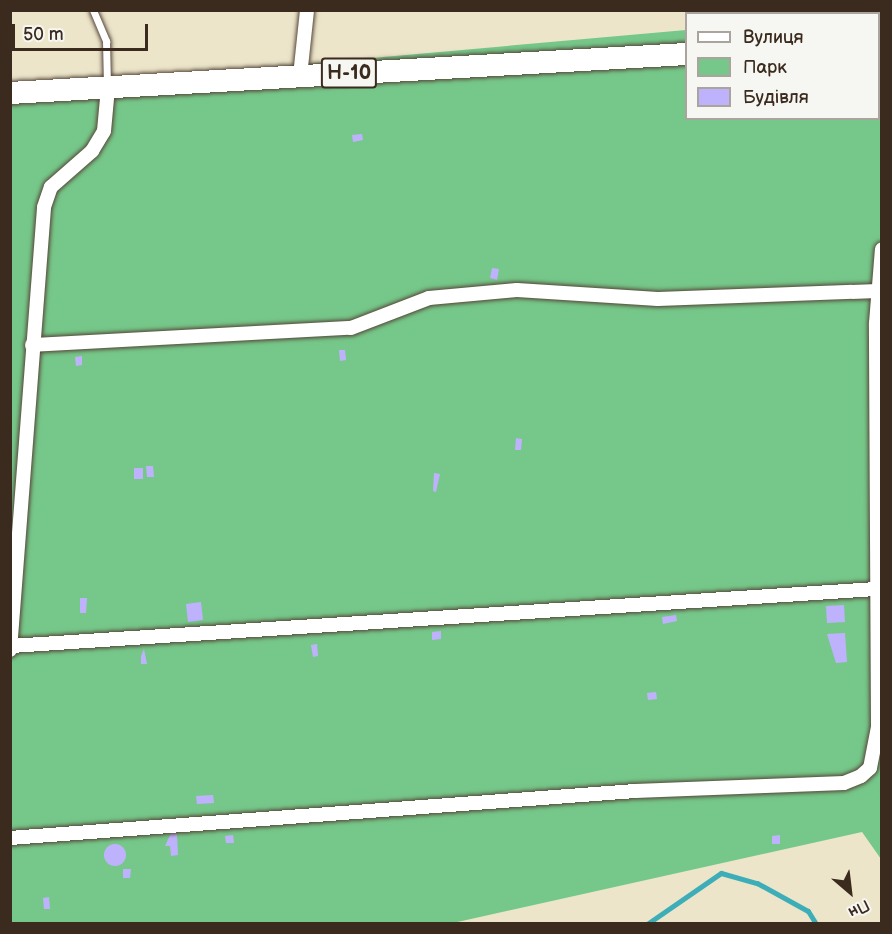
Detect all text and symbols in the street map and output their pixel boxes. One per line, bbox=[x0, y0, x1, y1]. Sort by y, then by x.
scale bar bbox=[15, 12, 152, 50]
legend bbox=[685, 12, 880, 120]
text: 50 m bbox=[23, 24, 64, 45]
text: Вулиця bbox=[743, 27, 804, 48]
road number: Н-10 bbox=[320, 56, 378, 90]
text: Парк bbox=[743, 57, 787, 78]
text: Будівля bbox=[743, 87, 809, 108]
north arrow bbox=[820, 862, 880, 922]
text: Пн bbox=[845, 895, 873, 922]

